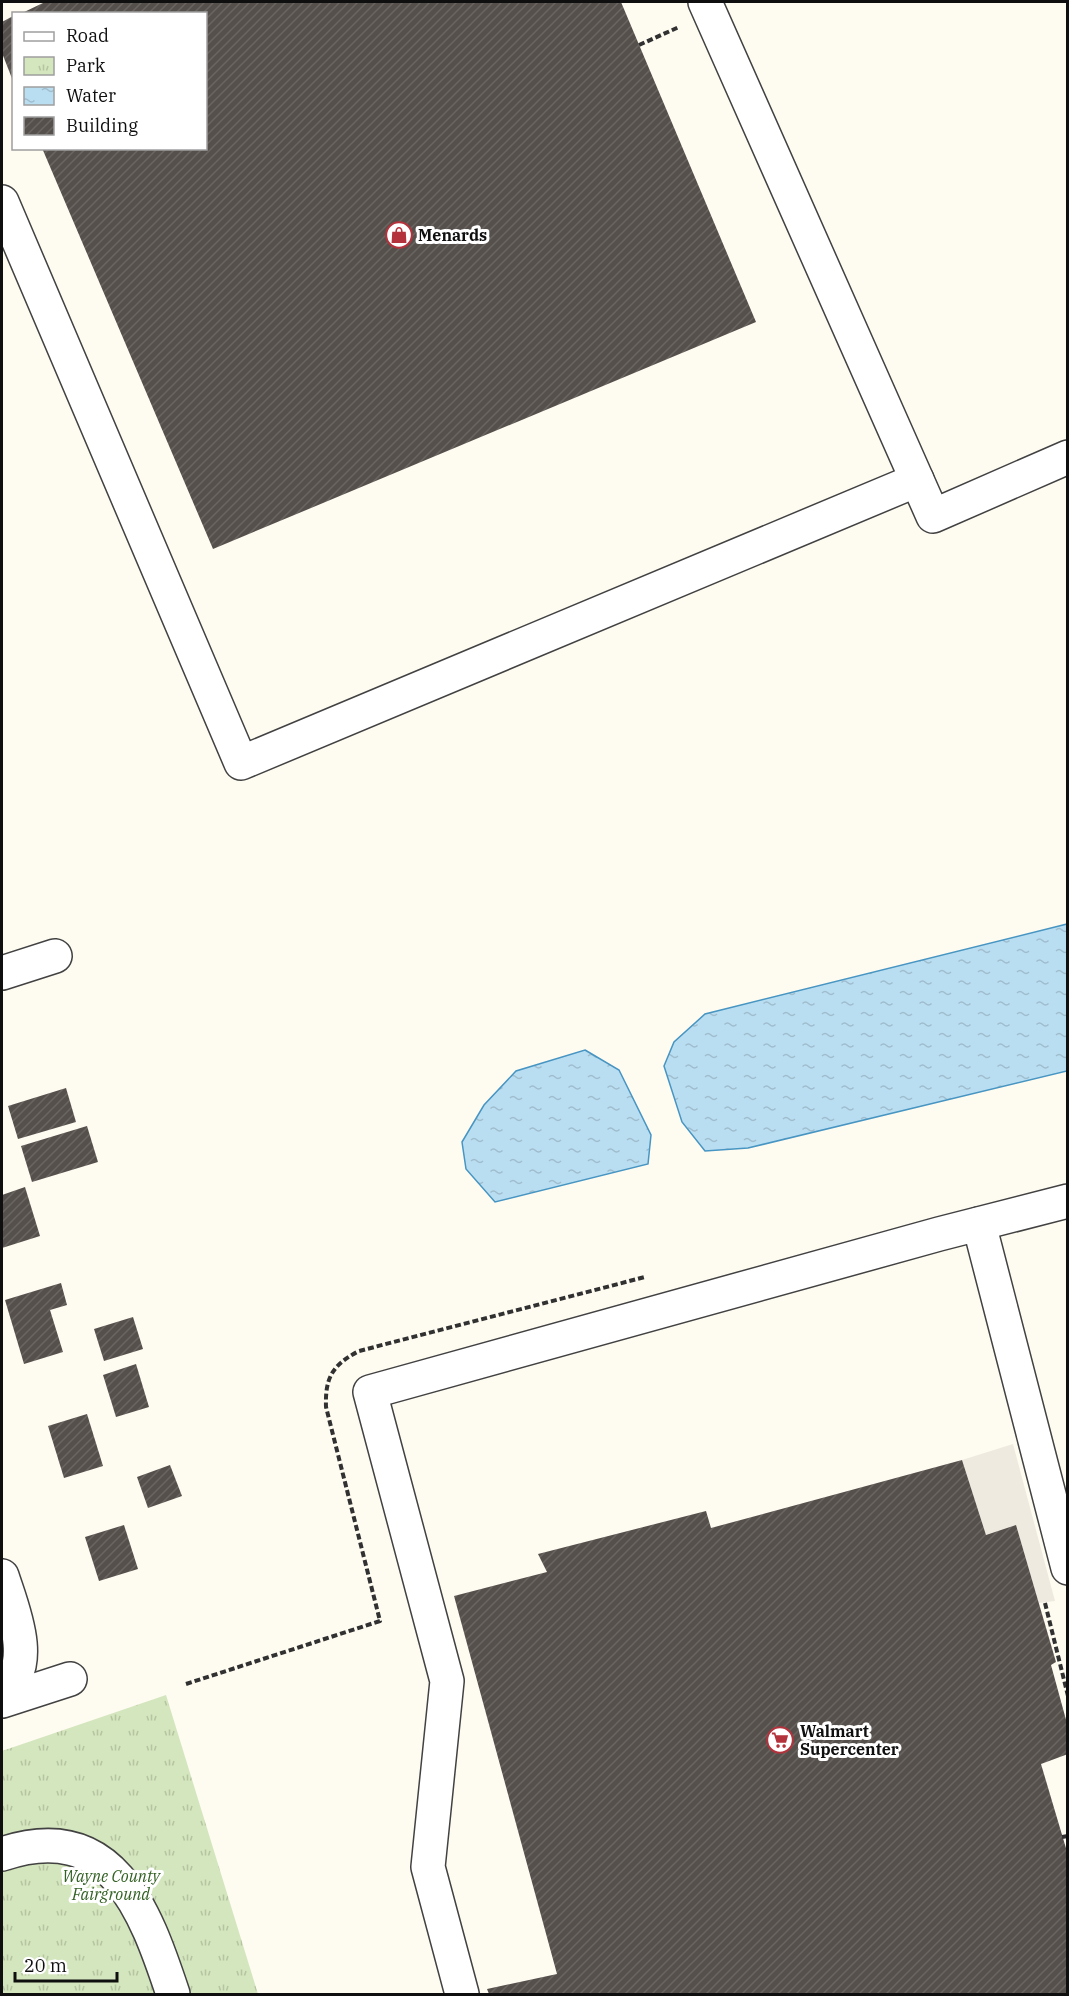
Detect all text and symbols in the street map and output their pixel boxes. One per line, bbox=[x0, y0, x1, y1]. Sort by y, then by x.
legend bbox=[12, 12, 207, 150]
text: Road bbox=[66, 24, 109, 47]
text: Park bbox=[66, 54, 106, 77]
text: Water bbox=[66, 84, 116, 107]
text: Building bbox=[66, 114, 138, 137]
shop icon: Menards bbox=[384, 220, 414, 250]
place label: Menards bbox=[418, 225, 487, 245]
place label: Walmart Supercenter bbox=[800, 1721, 899, 1759]
supermarket icon: Walmart Supercenter bbox=[765, 1725, 795, 1755]
park label: Wayne County Fairground bbox=[62, 1866, 162, 1904]
scale bar bbox=[15, 1945, 117, 1983]
text: 20 m bbox=[24, 1954, 67, 1977]

